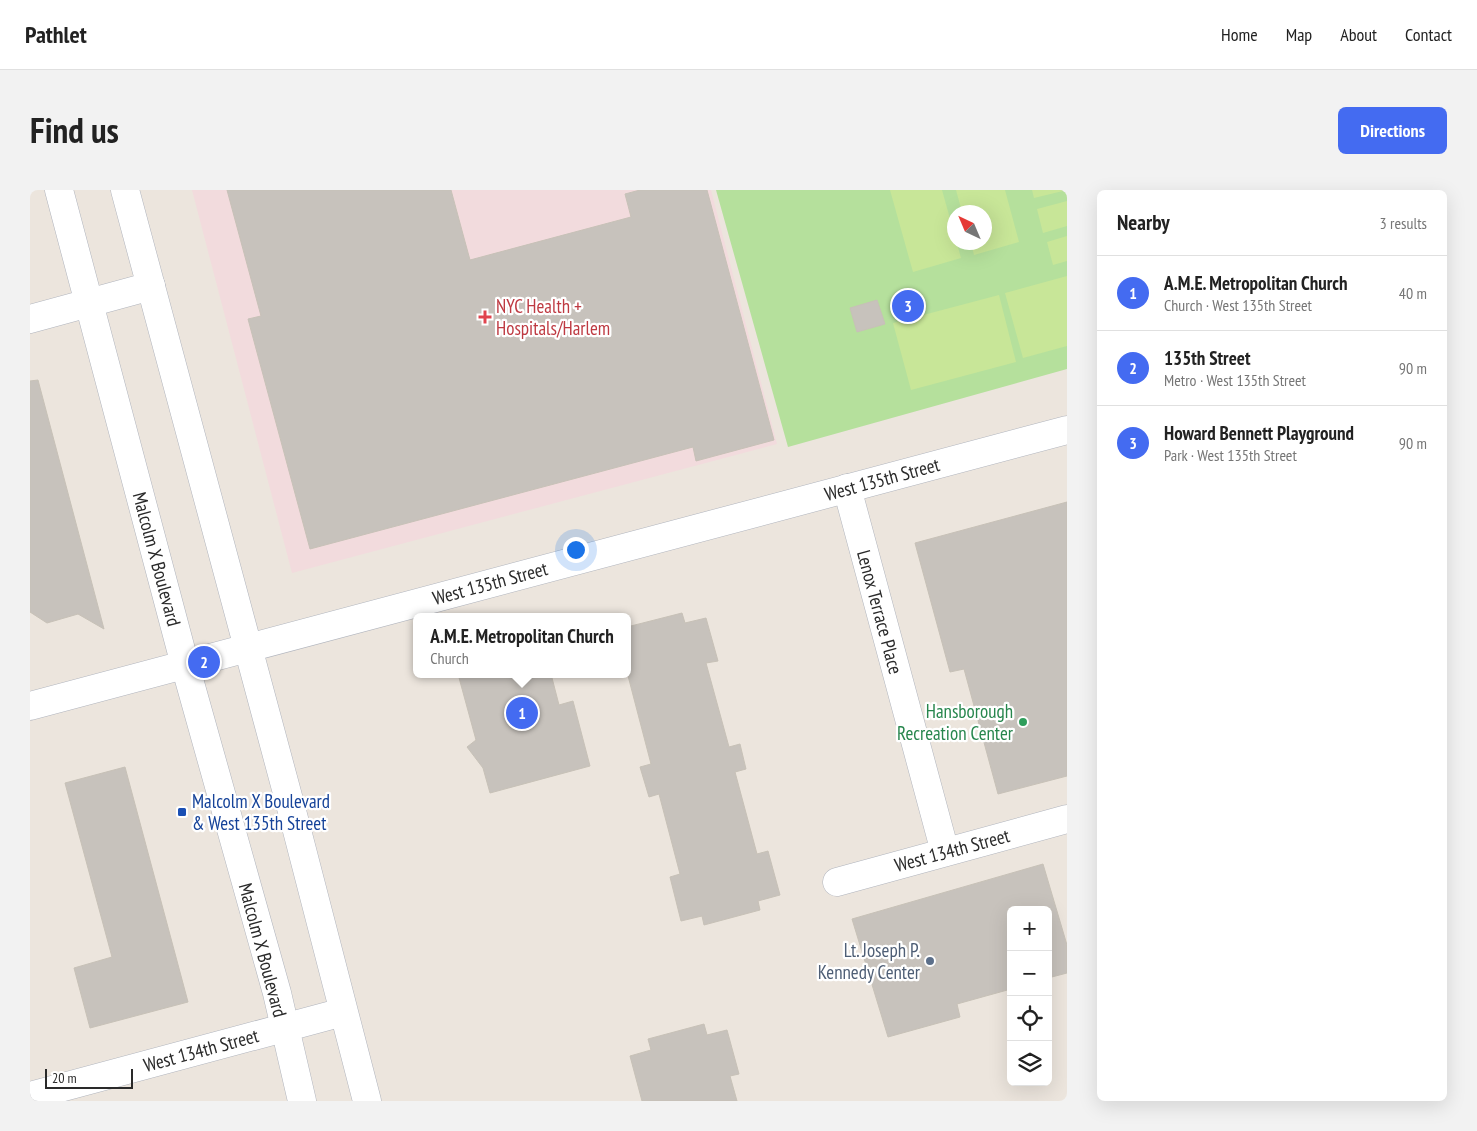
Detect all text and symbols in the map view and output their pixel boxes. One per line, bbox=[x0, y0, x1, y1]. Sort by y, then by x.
text: Pathlet bbox=[25, 19, 87, 50]
text: Home bbox=[1221, 23, 1258, 46]
text: Map bbox=[1286, 23, 1312, 46]
text: About bbox=[1340, 23, 1377, 46]
text: Contact bbox=[1405, 23, 1452, 46]
text: Find us bbox=[30, 107, 119, 153]
button: Directions bbox=[1338, 107, 1447, 154]
north arrow bbox=[947, 205, 992, 250]
text: Nearby bbox=[1117, 209, 1170, 236]
text: 3 results bbox=[1380, 213, 1427, 233]
text: A.M.E. Metropolitan Church bbox=[1164, 271, 1347, 295]
text: 1 bbox=[1129, 283, 1137, 303]
text: 40 m bbox=[1399, 283, 1427, 303]
pin: 3 bbox=[892, 287, 924, 325]
place label: NYC Health + Hospitals/Harlem bbox=[496, 294, 610, 340]
text: Church · West 135th Street bbox=[1164, 295, 1312, 315]
marker: NYC Health + Hospitals/Harlem bbox=[478, 310, 492, 324]
text: 135th Street bbox=[1164, 346, 1250, 370]
text: 2 bbox=[1129, 358, 1137, 378]
text: 90 m bbox=[1399, 358, 1427, 378]
text: Metro · West 135th Street bbox=[1164, 370, 1306, 390]
text: Howard Bennett Playground bbox=[1164, 421, 1354, 445]
text: 3 bbox=[1129, 433, 1137, 453]
text: 90 m bbox=[1399, 433, 1427, 453]
text: Park · West 135th Street bbox=[1164, 445, 1297, 465]
street label: West 135th Street bbox=[822, 452, 943, 506]
street label: Malcolm X Boulevard bbox=[128, 489, 186, 629]
your location bbox=[563, 537, 589, 563]
street label: Lenox Terrace Place bbox=[852, 547, 908, 677]
street label: West 135th Street bbox=[430, 556, 551, 610]
popup bbox=[413, 613, 631, 678]
text: A.M.E. Metropolitan Church bbox=[430, 624, 614, 648]
pin: 2 bbox=[188, 643, 220, 681]
text: Church bbox=[430, 648, 469, 668]
pin: 1 bbox=[506, 694, 538, 732]
place label: Hansborough Recreation Center bbox=[897, 699, 1014, 745]
marker: Hansborough Recreation Center bbox=[1017, 716, 1029, 728]
place label: Malcolm X Boulevard & West 135th Street bbox=[192, 789, 330, 835]
marker: Malcolm X Boulevard & West 135th Street bbox=[176, 806, 188, 818]
street label: West 134th Street bbox=[892, 823, 1013, 877]
street label: Malcolm X Boulevard bbox=[234, 880, 292, 1020]
map controls bbox=[1007, 906, 1052, 1086]
button: + bbox=[1007, 906, 1052, 951]
place label: Lt. Joseph P. Kennedy Center bbox=[818, 938, 921, 984]
button: − bbox=[1007, 951, 1052, 996]
marker: Lt. Joseph P. Kennedy Center bbox=[924, 955, 936, 967]
button: locate bbox=[1007, 996, 1052, 1041]
street label: West 134th Street bbox=[141, 1023, 262, 1077]
button: layers bbox=[1007, 1041, 1052, 1086]
scale bar bbox=[45, 1066, 132, 1089]
text: 20 m bbox=[52, 1069, 77, 1087]

